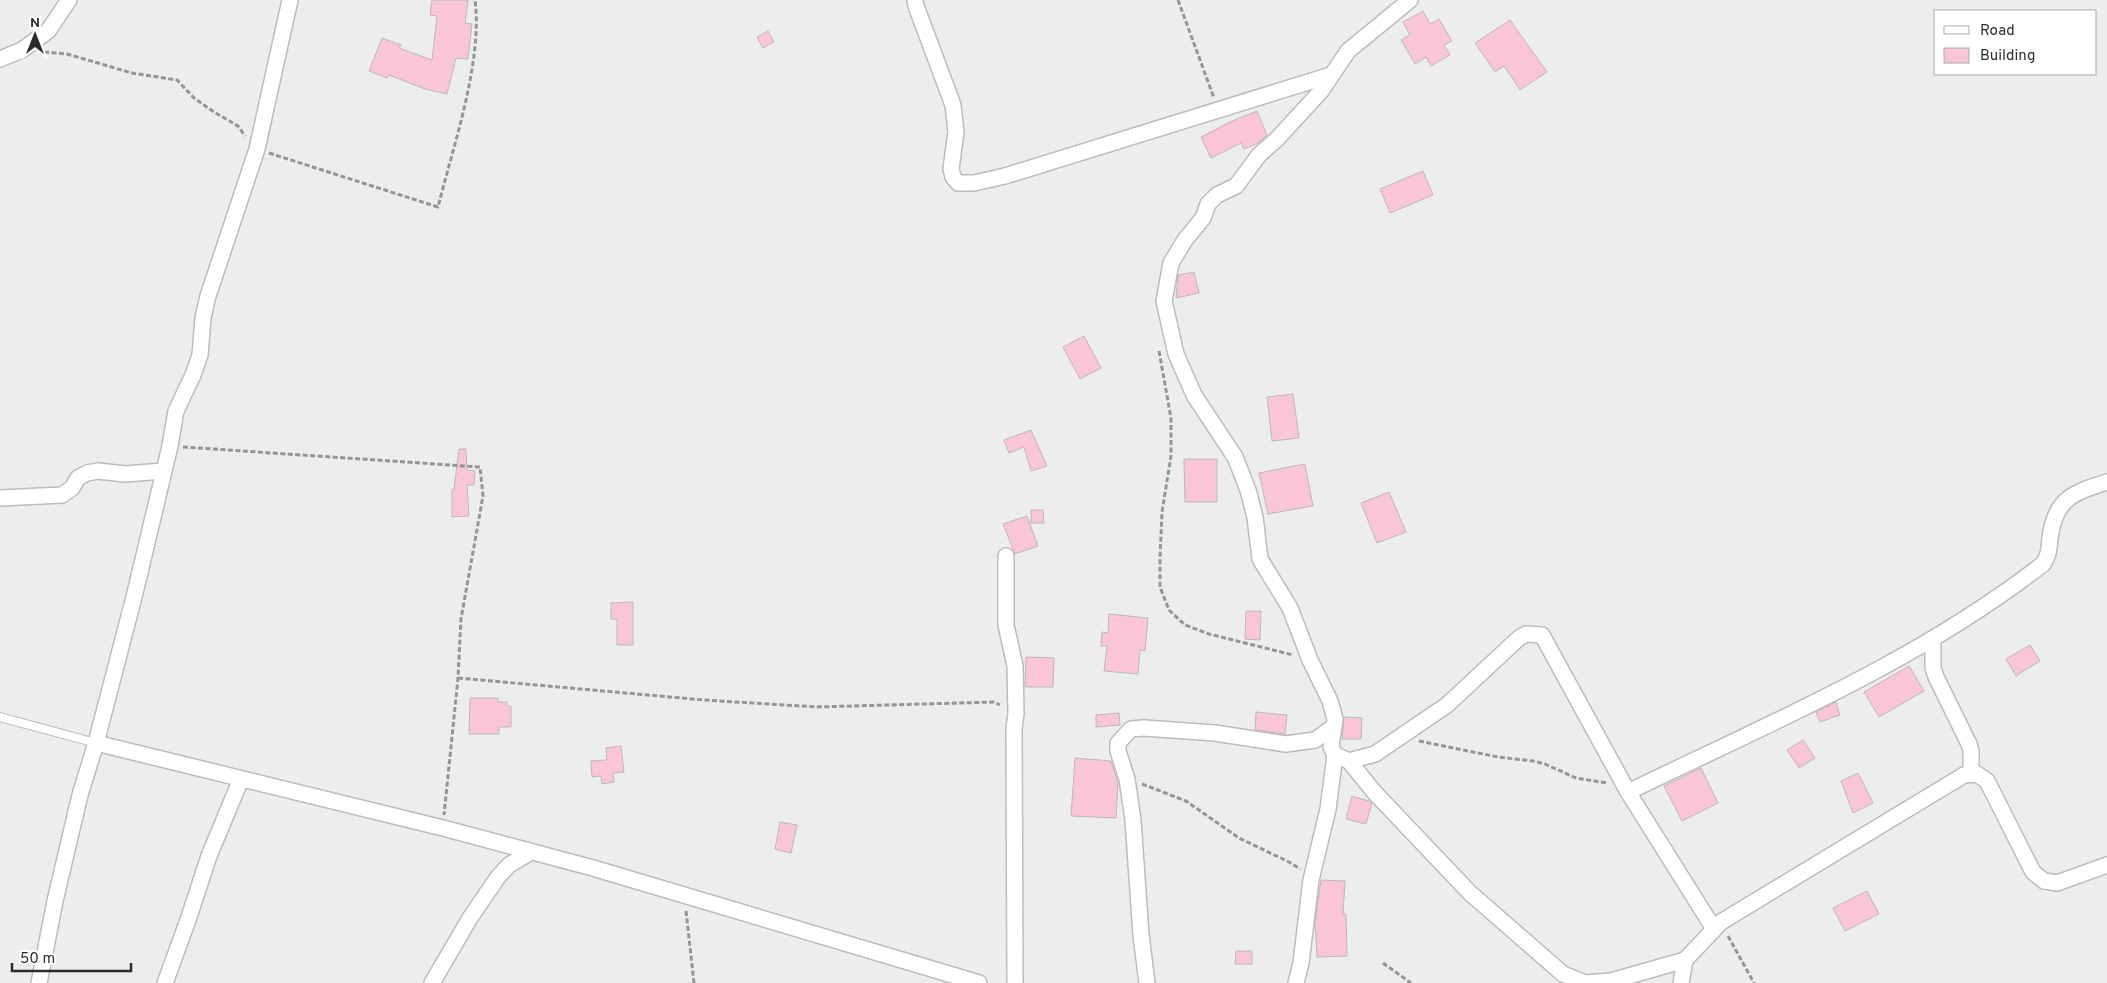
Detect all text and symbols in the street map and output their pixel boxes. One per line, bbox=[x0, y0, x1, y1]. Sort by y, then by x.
north arrow bbox=[10, 10, 60, 60]
legend bbox=[1934, 10, 2097, 75]
text: N bbox=[30, 15, 40, 32]
text: Road bbox=[1980, 22, 2015, 41]
text: Building bbox=[1980, 47, 2035, 66]
scale bar bbox=[12, 940, 131, 972]
text: 50 m bbox=[20, 950, 55, 969]

